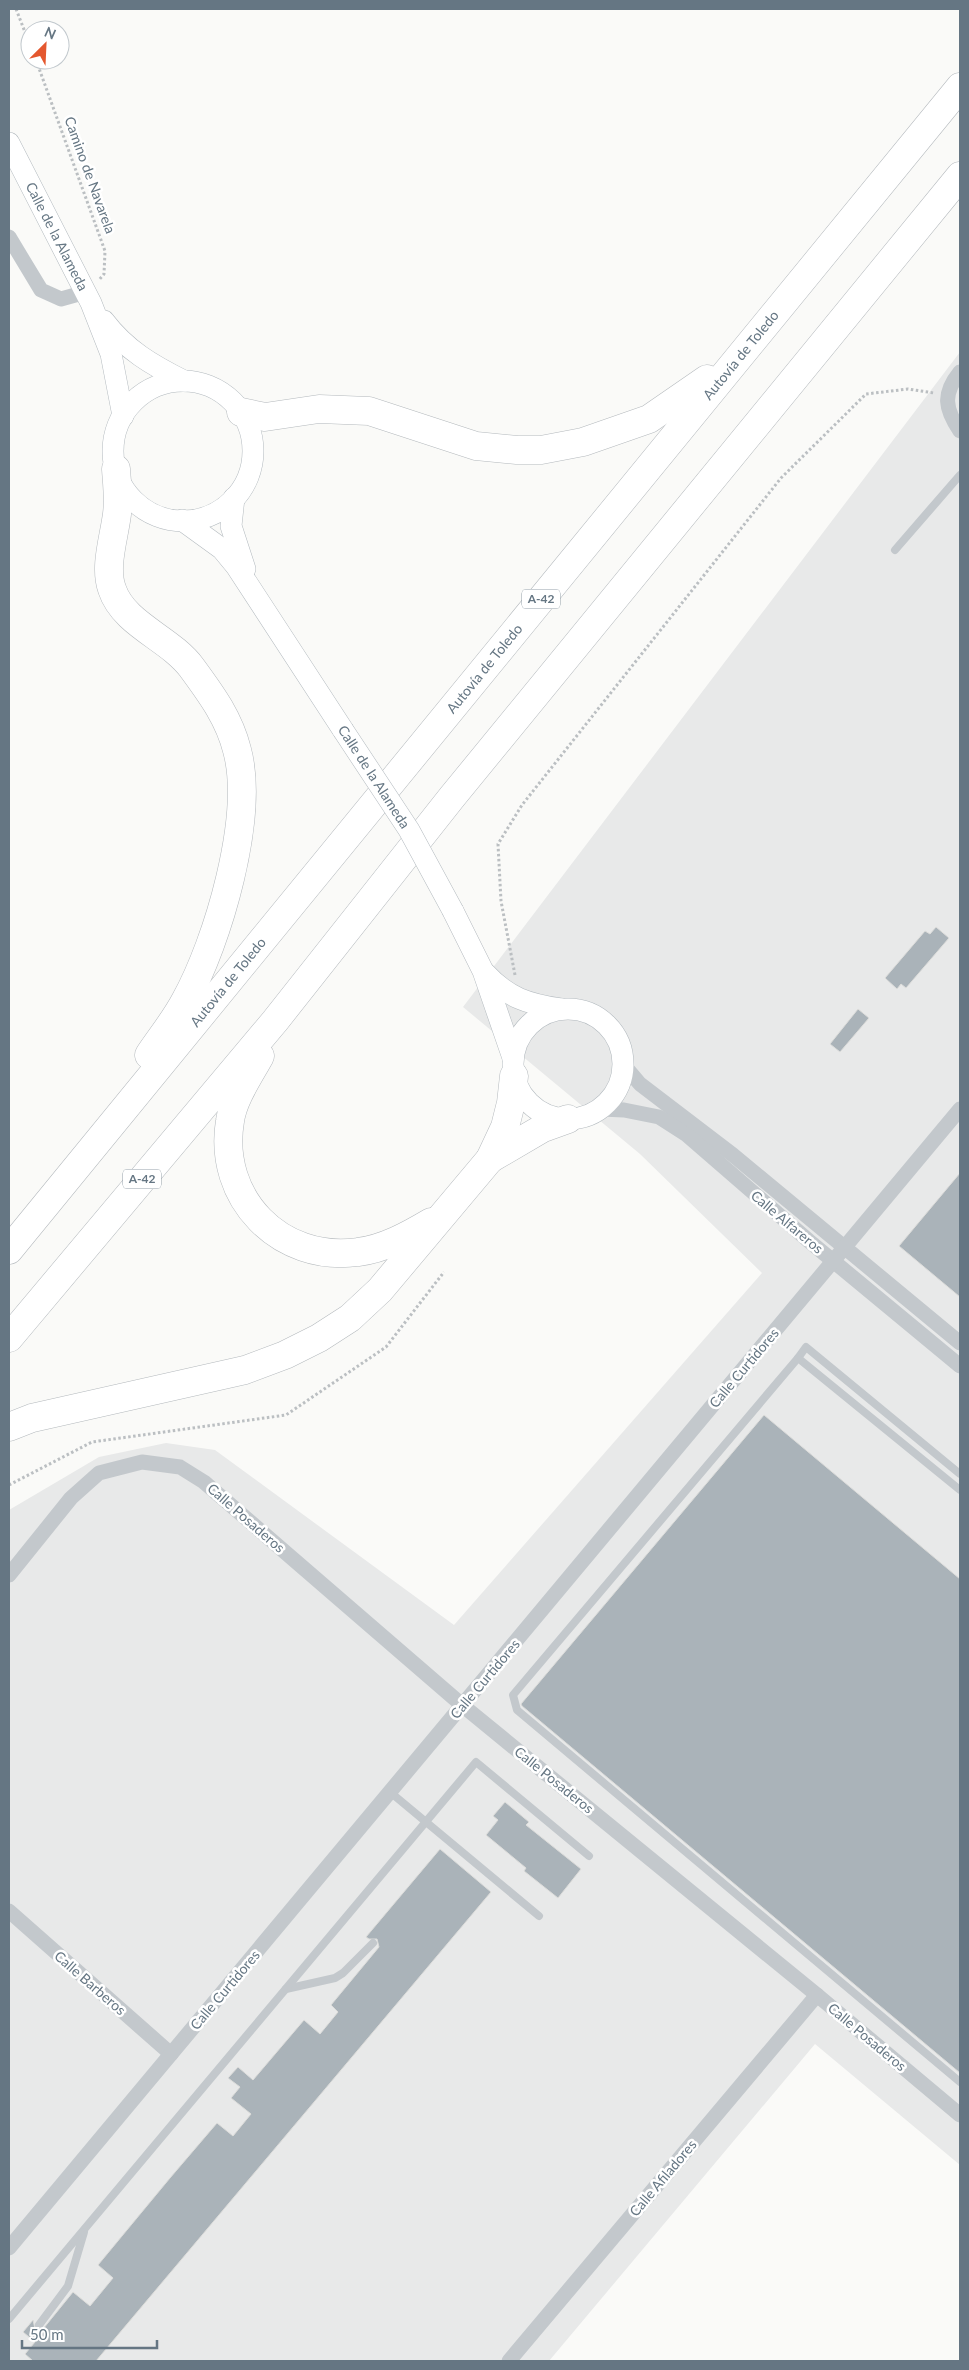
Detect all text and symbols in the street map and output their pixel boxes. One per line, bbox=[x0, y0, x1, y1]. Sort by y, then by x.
north arrow bbox=[20, 20, 70, 70]
text: N bbox=[42, 23, 59, 43]
street label: Camino de Navarela bbox=[61, 114, 120, 236]
street label: Calle de la Alameda bbox=[22, 179, 92, 293]
street label: Autovía de Toledo bbox=[699, 307, 782, 403]
road number: A-42 bbox=[522, 590, 560, 608]
street label: Autovía de Toledo bbox=[442, 620, 526, 716]
street label: Calle de la Alameda bbox=[335, 722, 414, 831]
street label: Autovía de Toledo bbox=[186, 934, 269, 1030]
road number: A-42 bbox=[123, 1170, 161, 1188]
street label: Calle Alfareros bbox=[748, 1186, 827, 1257]
street label: Calle Curtidores bbox=[705, 1324, 782, 1411]
street label: Calle Posaderos bbox=[204, 1479, 288, 1556]
street label: Calle Curtidores bbox=[446, 1635, 523, 1722]
street label: Calle Posaderos bbox=[511, 1743, 597, 1817]
street label: Calle Curtidores bbox=[186, 1946, 263, 2033]
street label: Calle Barberos bbox=[51, 1947, 129, 2018]
street label: Calle Posaderos bbox=[825, 1999, 910, 2074]
street label: Calle Afiladores bbox=[626, 2136, 700, 2219]
scale bar bbox=[22, 2318, 158, 2350]
text: 50 m bbox=[30, 2325, 64, 2343]

